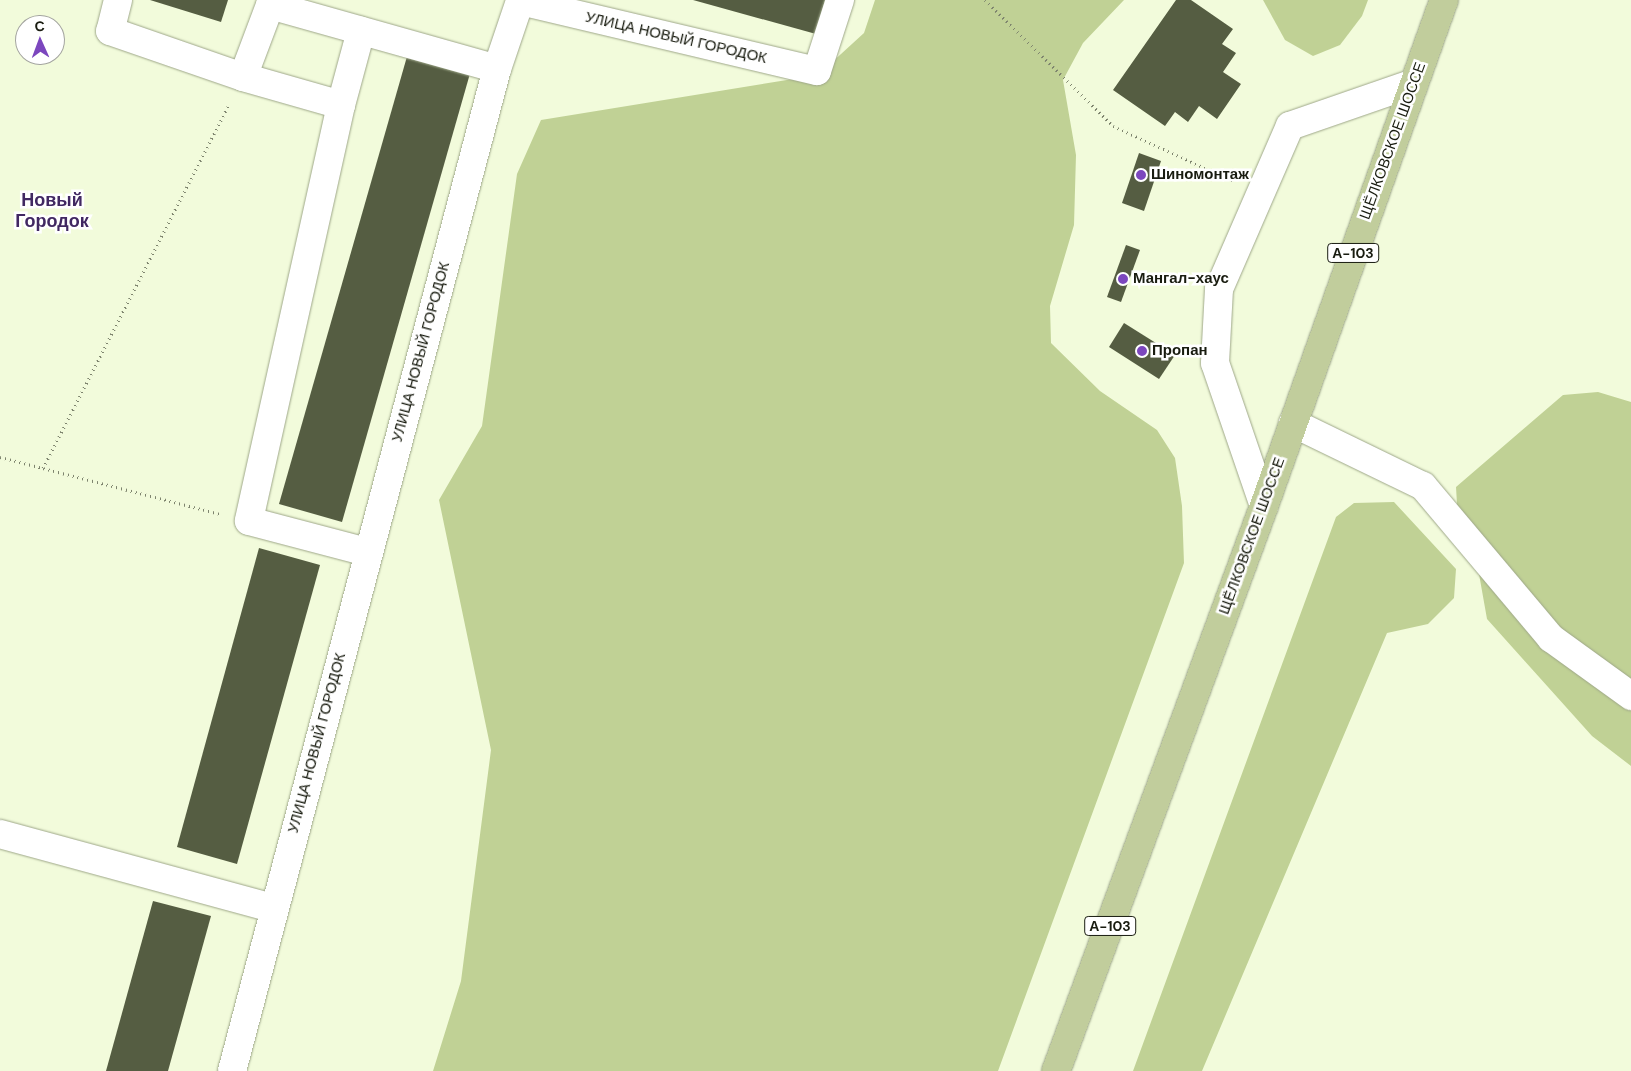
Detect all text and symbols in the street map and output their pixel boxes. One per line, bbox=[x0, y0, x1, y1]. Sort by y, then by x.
street label: УЛИЦА НОВЫЙ ГОРОДОК bbox=[583, 8, 769, 68]
north arrow bbox=[15, 15, 65, 65]
text: С bbox=[34, 17, 45, 35]
street label: ЩЁЛКОВСКОЕ ШОССЕ bbox=[1356, 60, 1430, 222]
place label: Шиномонтаж bbox=[1151, 166, 1249, 184]
marker: Шиномонтаж bbox=[1135, 169, 1147, 181]
district label: Новый Городок bbox=[15, 190, 89, 232]
road number: А-103 bbox=[1327, 242, 1379, 264]
street label: УЛИЦА НОВЫЙ ГОРОДОК bbox=[388, 260, 454, 444]
place label: Мангал-хаус bbox=[1133, 270, 1229, 288]
marker: Мангал-хаус bbox=[1117, 273, 1129, 285]
place label: Пропан bbox=[1152, 342, 1208, 360]
marker: Пропан bbox=[1136, 345, 1148, 357]
street label: ЩЁЛКОВСКОЕ ШОССЕ bbox=[1215, 455, 1289, 617]
street label: УЛИЦА НОВЫЙ ГОРОДОК bbox=[284, 651, 350, 835]
road number: А-103 bbox=[1084, 914, 1136, 938]

